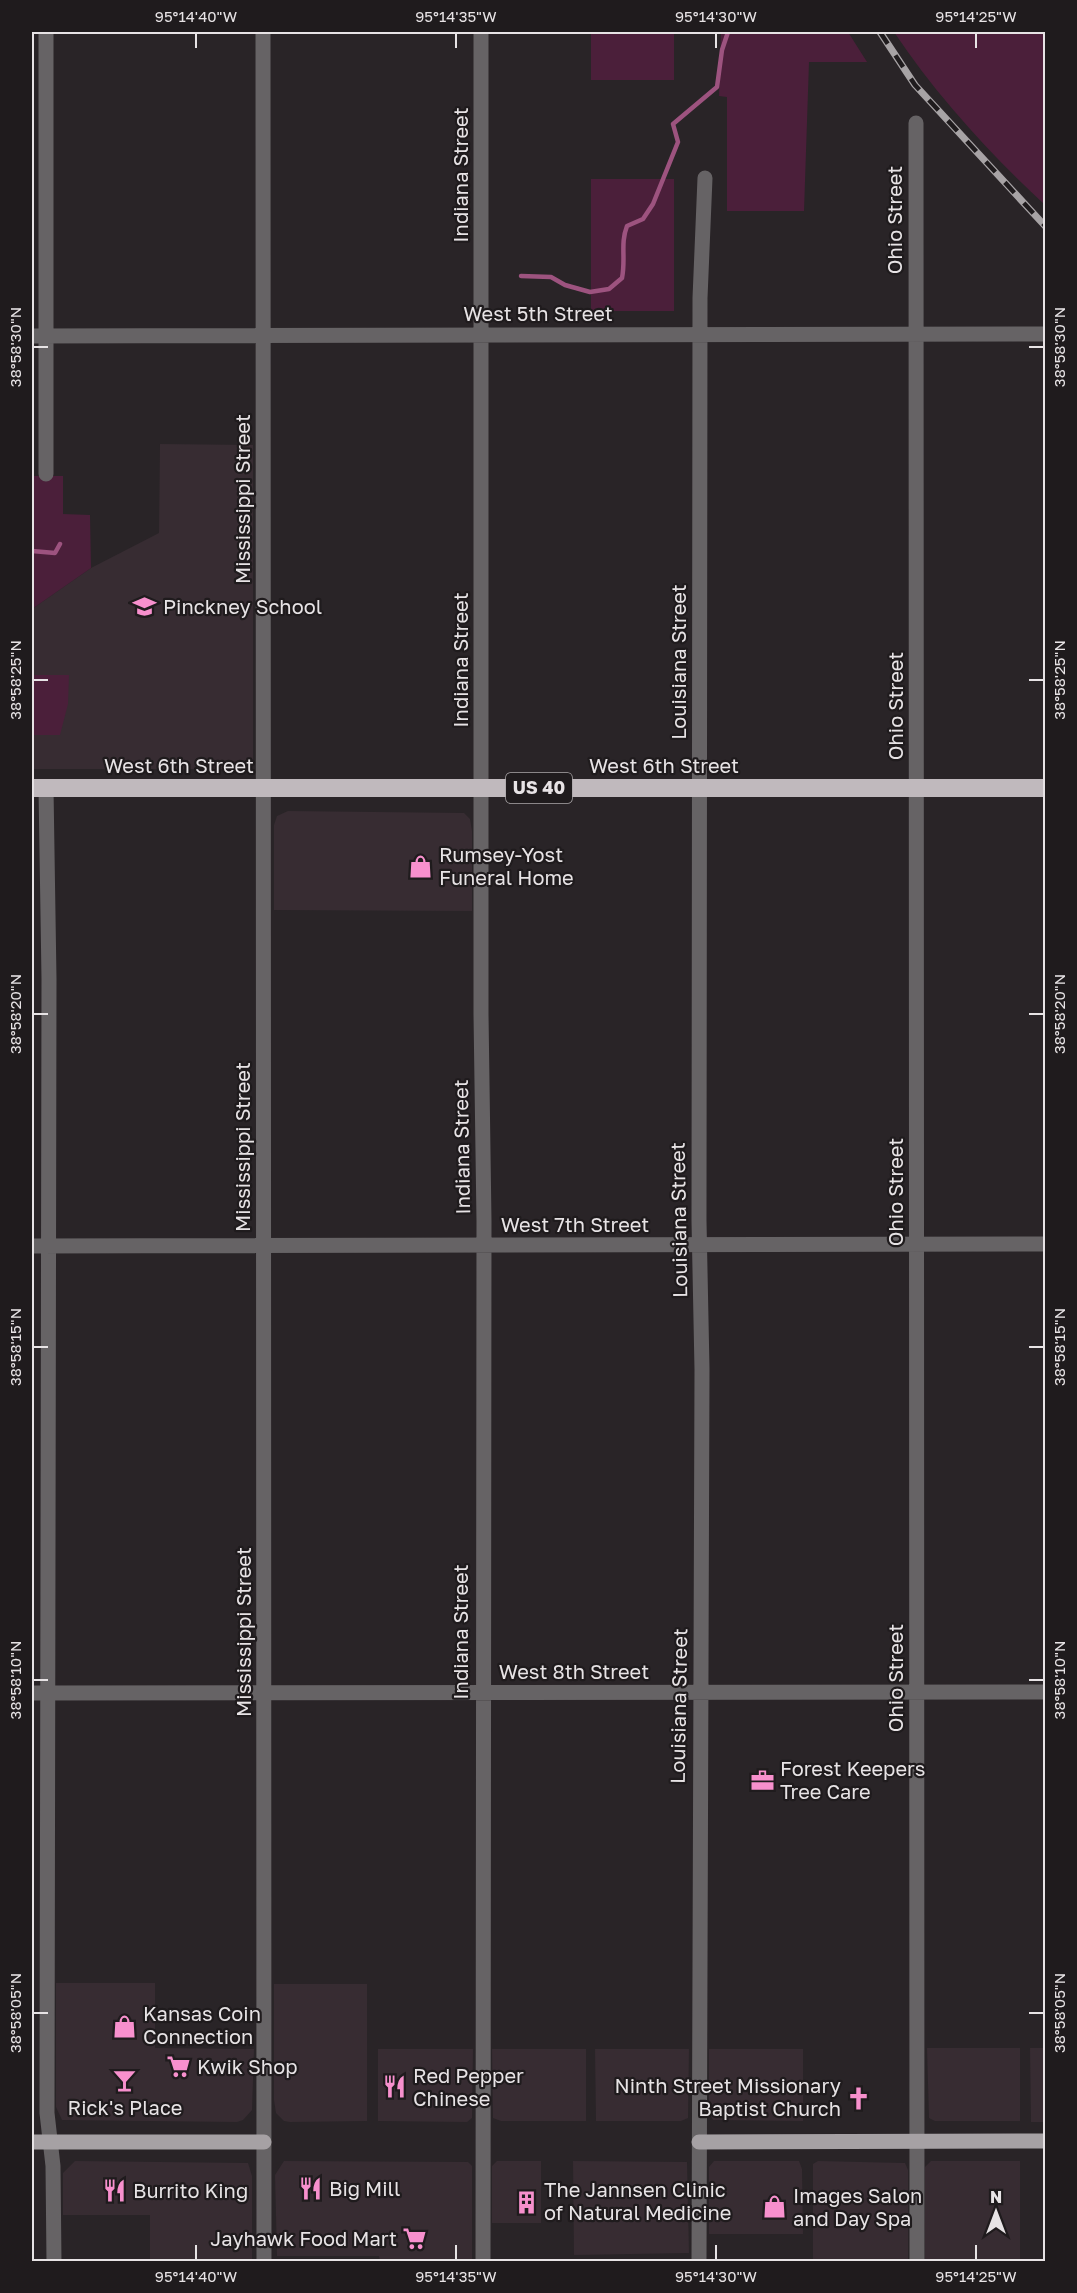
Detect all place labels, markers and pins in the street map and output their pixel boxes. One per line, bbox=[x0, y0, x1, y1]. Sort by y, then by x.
school or university icon: Pinckney School bbox=[132, 594, 158, 620]
place label: Pinckney School bbox=[163, 594, 322, 618]
place label: Rumsey-Yost Funeral Home bbox=[439, 842, 574, 889]
shop icon: Rumsey-Yost Funeral Home bbox=[408, 853, 434, 879]
place label: Forest Keepers Tree Care bbox=[780, 1756, 925, 1803]
office icon: Forest Keepers Tree Care bbox=[749, 1768, 775, 1794]
place label: Kansas Coin Connection bbox=[143, 2001, 261, 2048]
shop icon: Kansas Coin Connection bbox=[112, 2013, 138, 2039]
supermarket icon: Kwik Shop bbox=[166, 2054, 192, 2080]
place label: Kwik Shop bbox=[197, 2054, 297, 2078]
place label: Red Pepper Chinese bbox=[413, 2063, 524, 2110]
bar icon: Rick's Place bbox=[112, 2067, 138, 2093]
place label: Ninth Street Missionary Baptist Church bbox=[615, 2073, 841, 2120]
restaurant icon: Red Pepper Chinese bbox=[382, 2074, 408, 2100]
church icon: Ninth Street Missionary Baptist Church bbox=[846, 2085, 872, 2111]
place label: Rick's Place bbox=[68, 2095, 182, 2119]
restaurant icon: Big Mill bbox=[298, 2176, 324, 2202]
place label: Big Mill bbox=[329, 2176, 400, 2200]
place label: The Jannsen Clinic of Natural Medicine bbox=[544, 2177, 731, 2224]
restaurant icon: Burrito King bbox=[102, 2178, 128, 2204]
place label: Burrito King bbox=[133, 2178, 248, 2202]
place label: Images Salon and Day Spa bbox=[793, 2183, 922, 2230]
building icon: The Jannsen Clinic of Natural Medicine bbox=[513, 2189, 539, 2215]
shop icon: Images Salon and Day Spa bbox=[762, 2194, 788, 2220]
place label: Jayhawk Food Mart bbox=[210, 2226, 397, 2250]
supermarket icon: Jayhawk Food Mart bbox=[402, 2226, 428, 2252]

